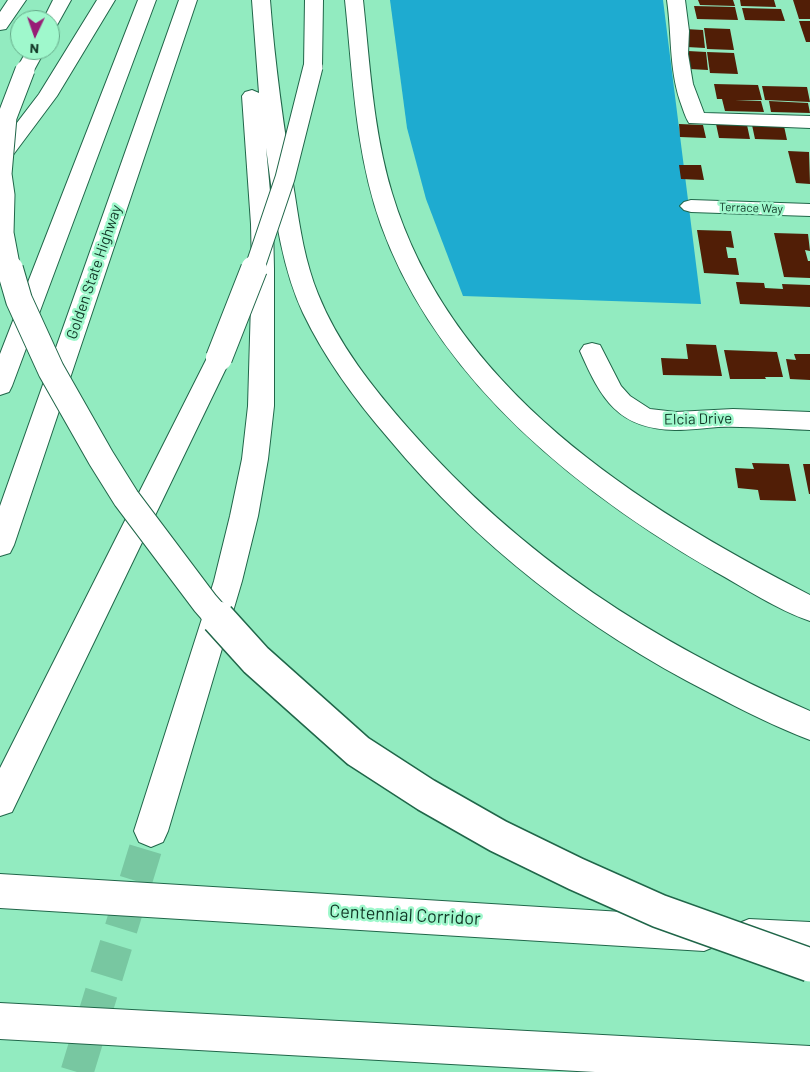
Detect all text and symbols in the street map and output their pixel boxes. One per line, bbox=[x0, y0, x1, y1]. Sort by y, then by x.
north arrow bbox=[10, 10, 60, 60]
text: N bbox=[29, 41, 39, 58]
street label: Terrace Way bbox=[719, 200, 783, 216]
street label: Golden State Highway bbox=[63, 202, 125, 342]
street label: Elcia Drive bbox=[664, 409, 732, 429]
street label: Centennial Corridor bbox=[329, 900, 481, 930]

